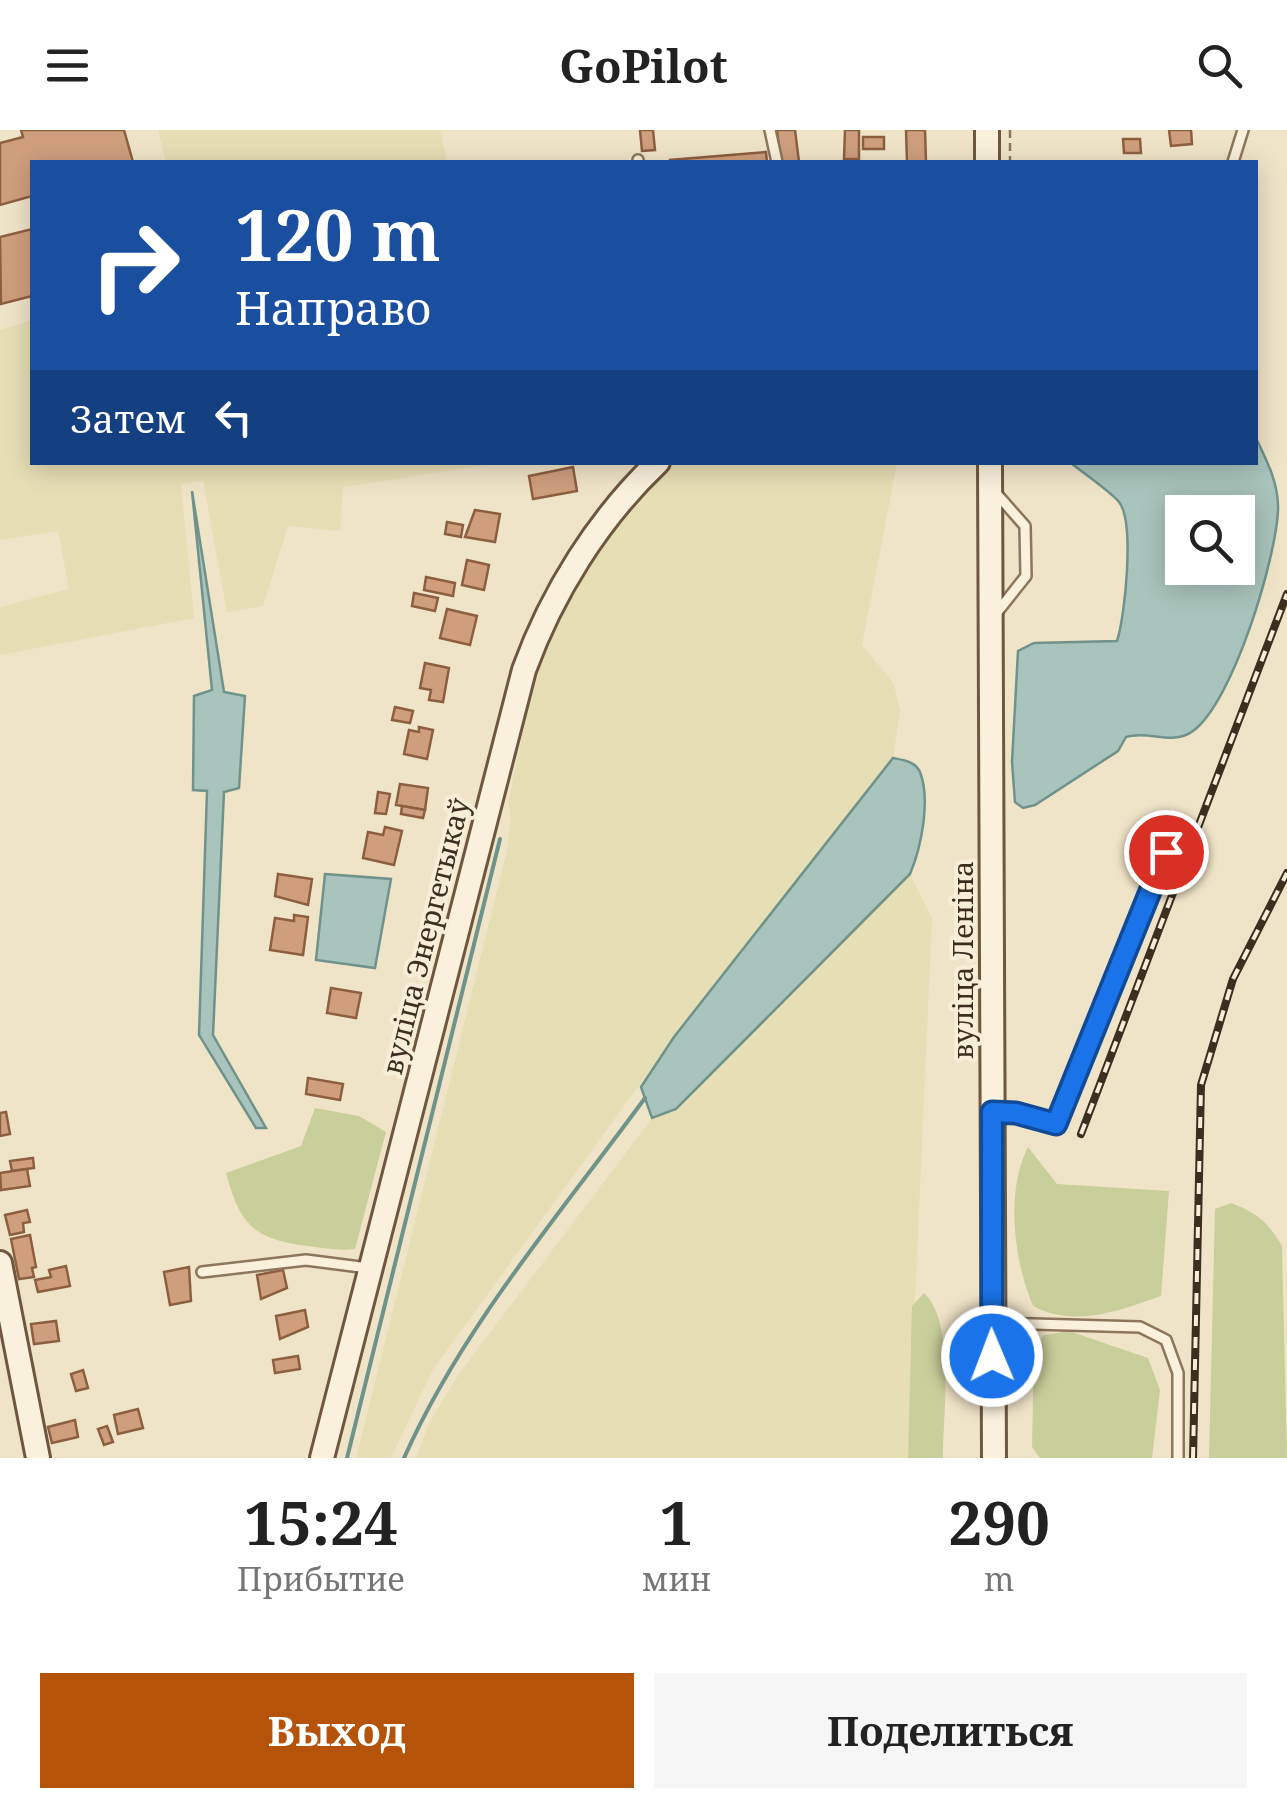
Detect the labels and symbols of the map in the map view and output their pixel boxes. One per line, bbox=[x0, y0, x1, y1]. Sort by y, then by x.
street label: вуліца Энергетыкаў bbox=[372, 794, 478, 1078]
pin bbox=[1124, 810, 1209, 895]
street label: вуліца Леніна bbox=[943, 861, 981, 1059]
position arrow bbox=[940, 1304, 1044, 1408]

